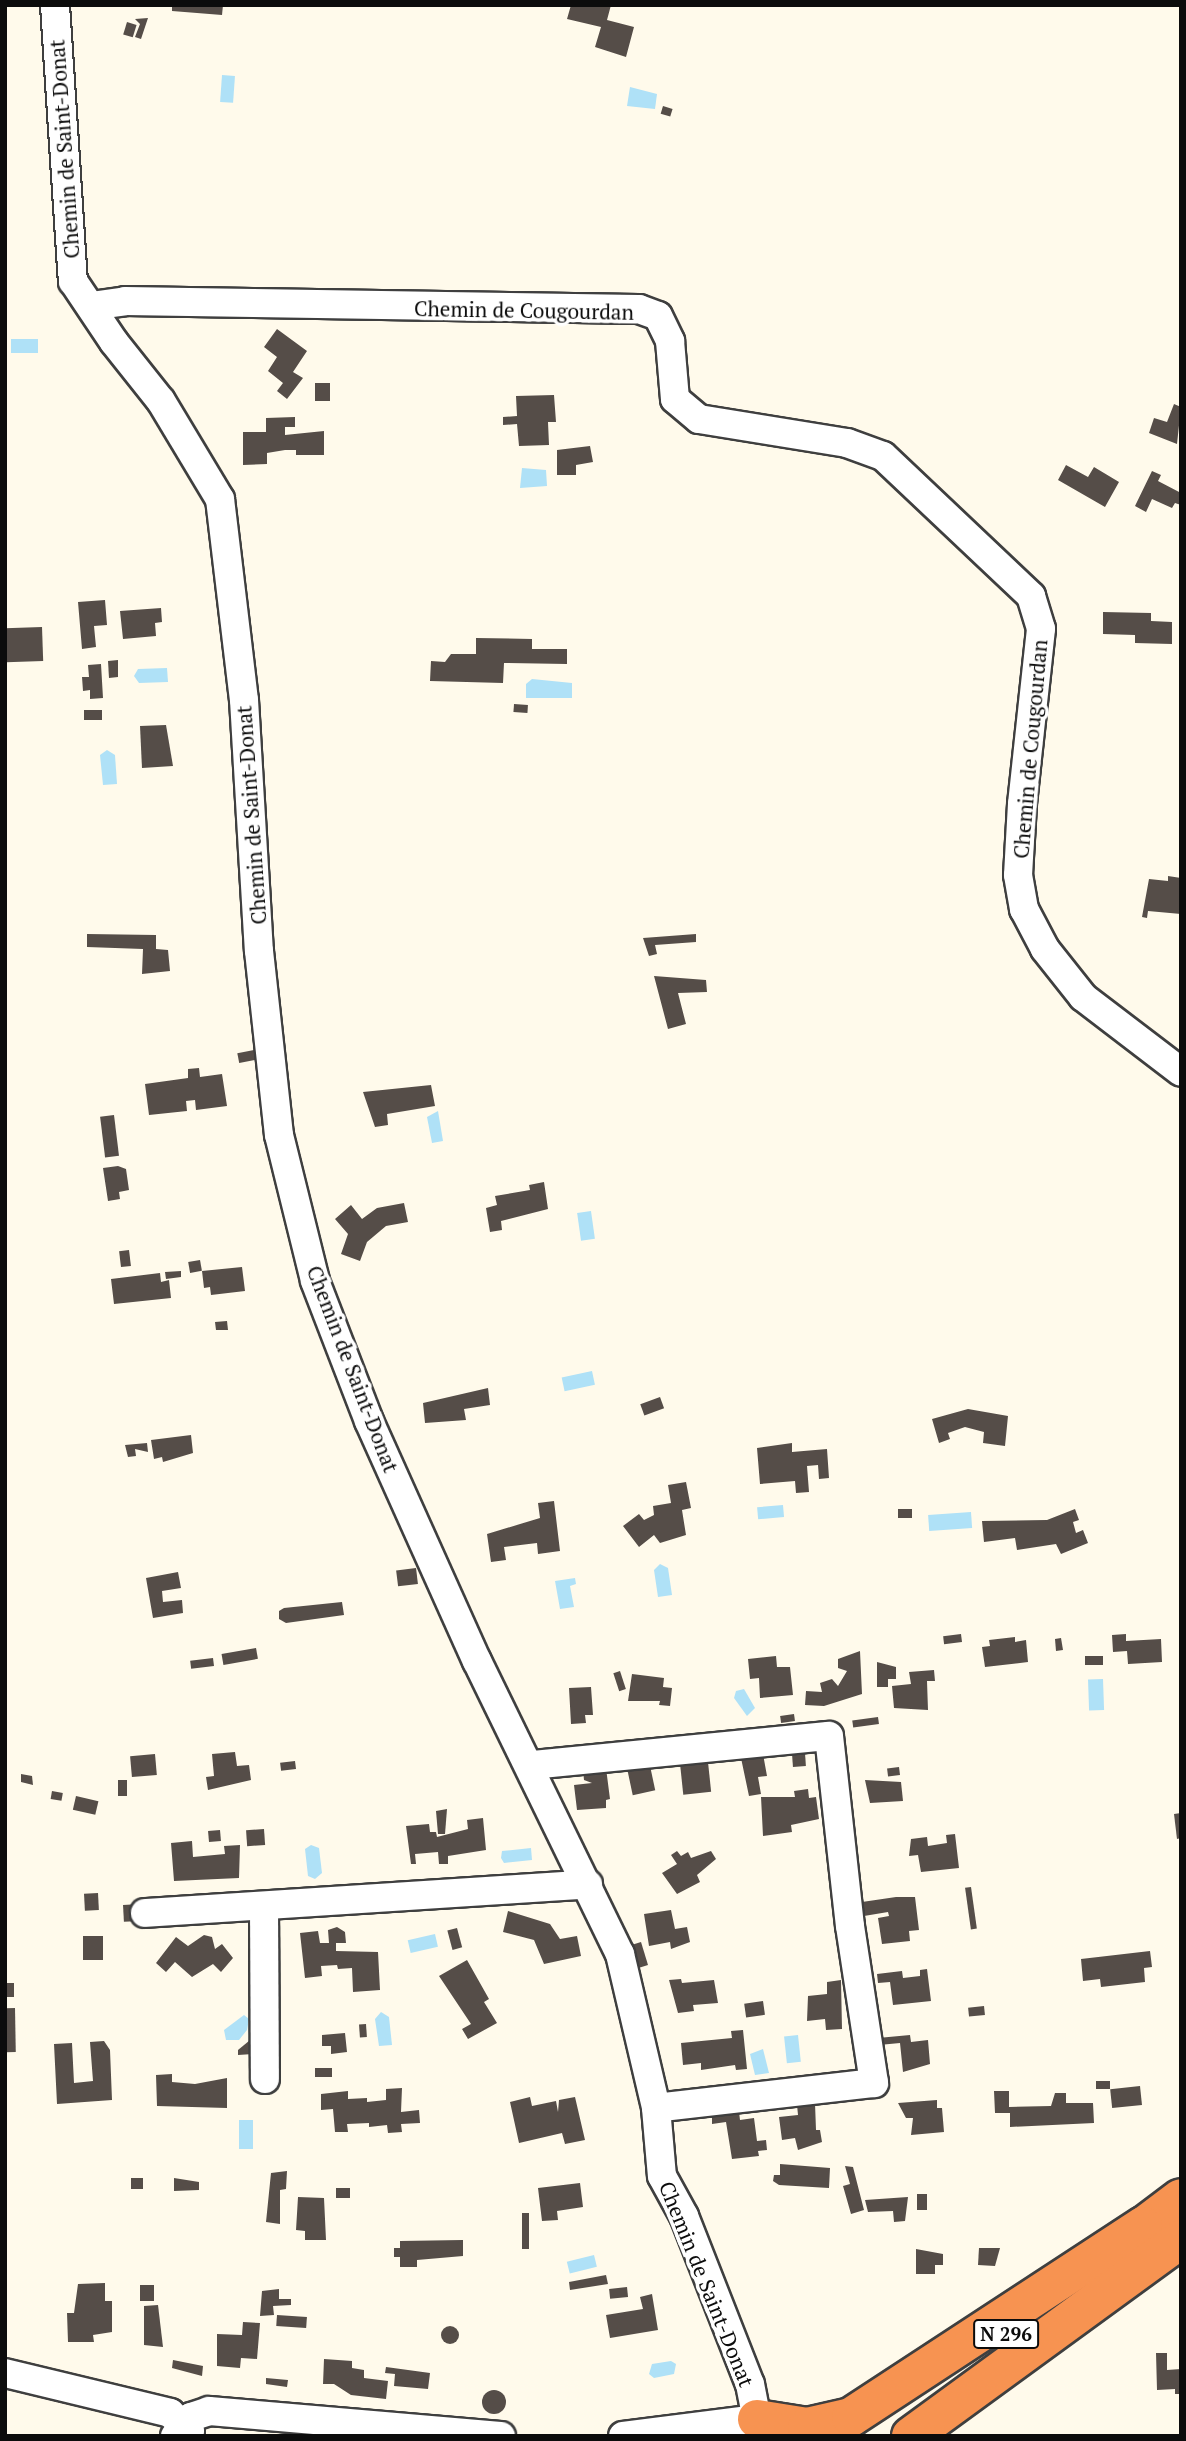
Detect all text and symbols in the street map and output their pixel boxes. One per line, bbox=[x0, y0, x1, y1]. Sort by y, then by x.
street label: Chemin de Saint-Donat bbox=[44, 39, 84, 259]
street label: Chemin de Cougourdan bbox=[414, 295, 634, 325]
street label: Chemin de Cougourdan bbox=[1008, 638, 1052, 860]
street label: Chemin de Saint-Donat bbox=[231, 705, 271, 925]
street label: Chemin de Saint-Donat bbox=[302, 1262, 404, 1476]
street label: Chemin de Saint-Donat bbox=[654, 2177, 760, 2391]
road number: N 296 bbox=[973, 2318, 1039, 2350]

